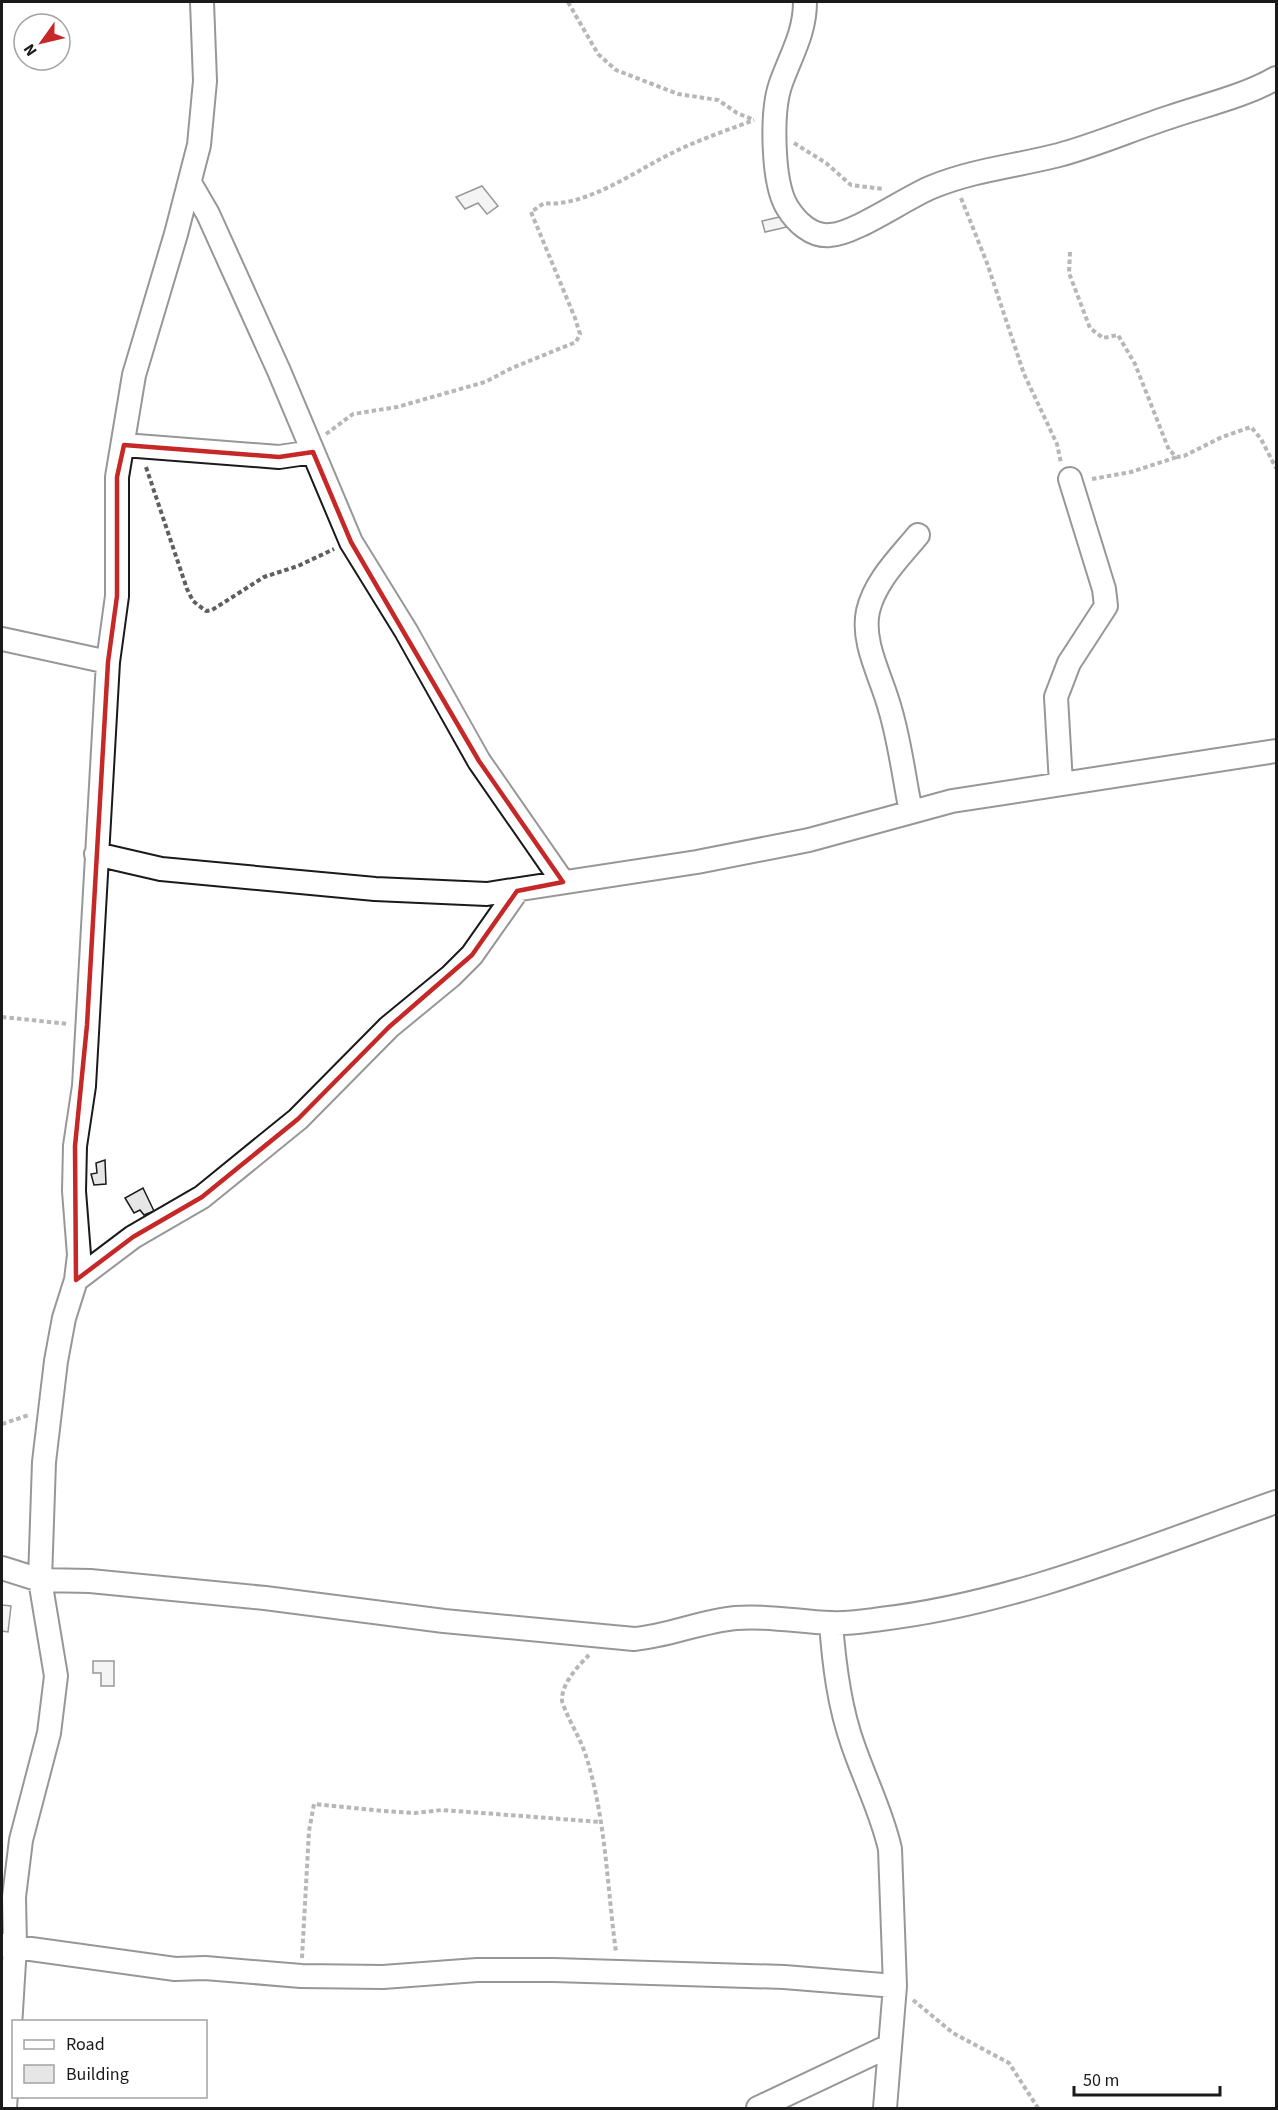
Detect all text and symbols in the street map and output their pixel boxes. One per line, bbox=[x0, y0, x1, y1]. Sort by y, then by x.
north arrow bbox=[12, 12, 72, 72]
text: N bbox=[18, 39, 42, 60]
legend bbox=[12, 2020, 207, 2098]
text: Road bbox=[66, 2032, 105, 2057]
scale bar bbox=[1074, 2059, 1220, 2097]
text: Building bbox=[66, 2062, 129, 2087]
text: 50 m bbox=[1083, 2068, 1119, 2093]

